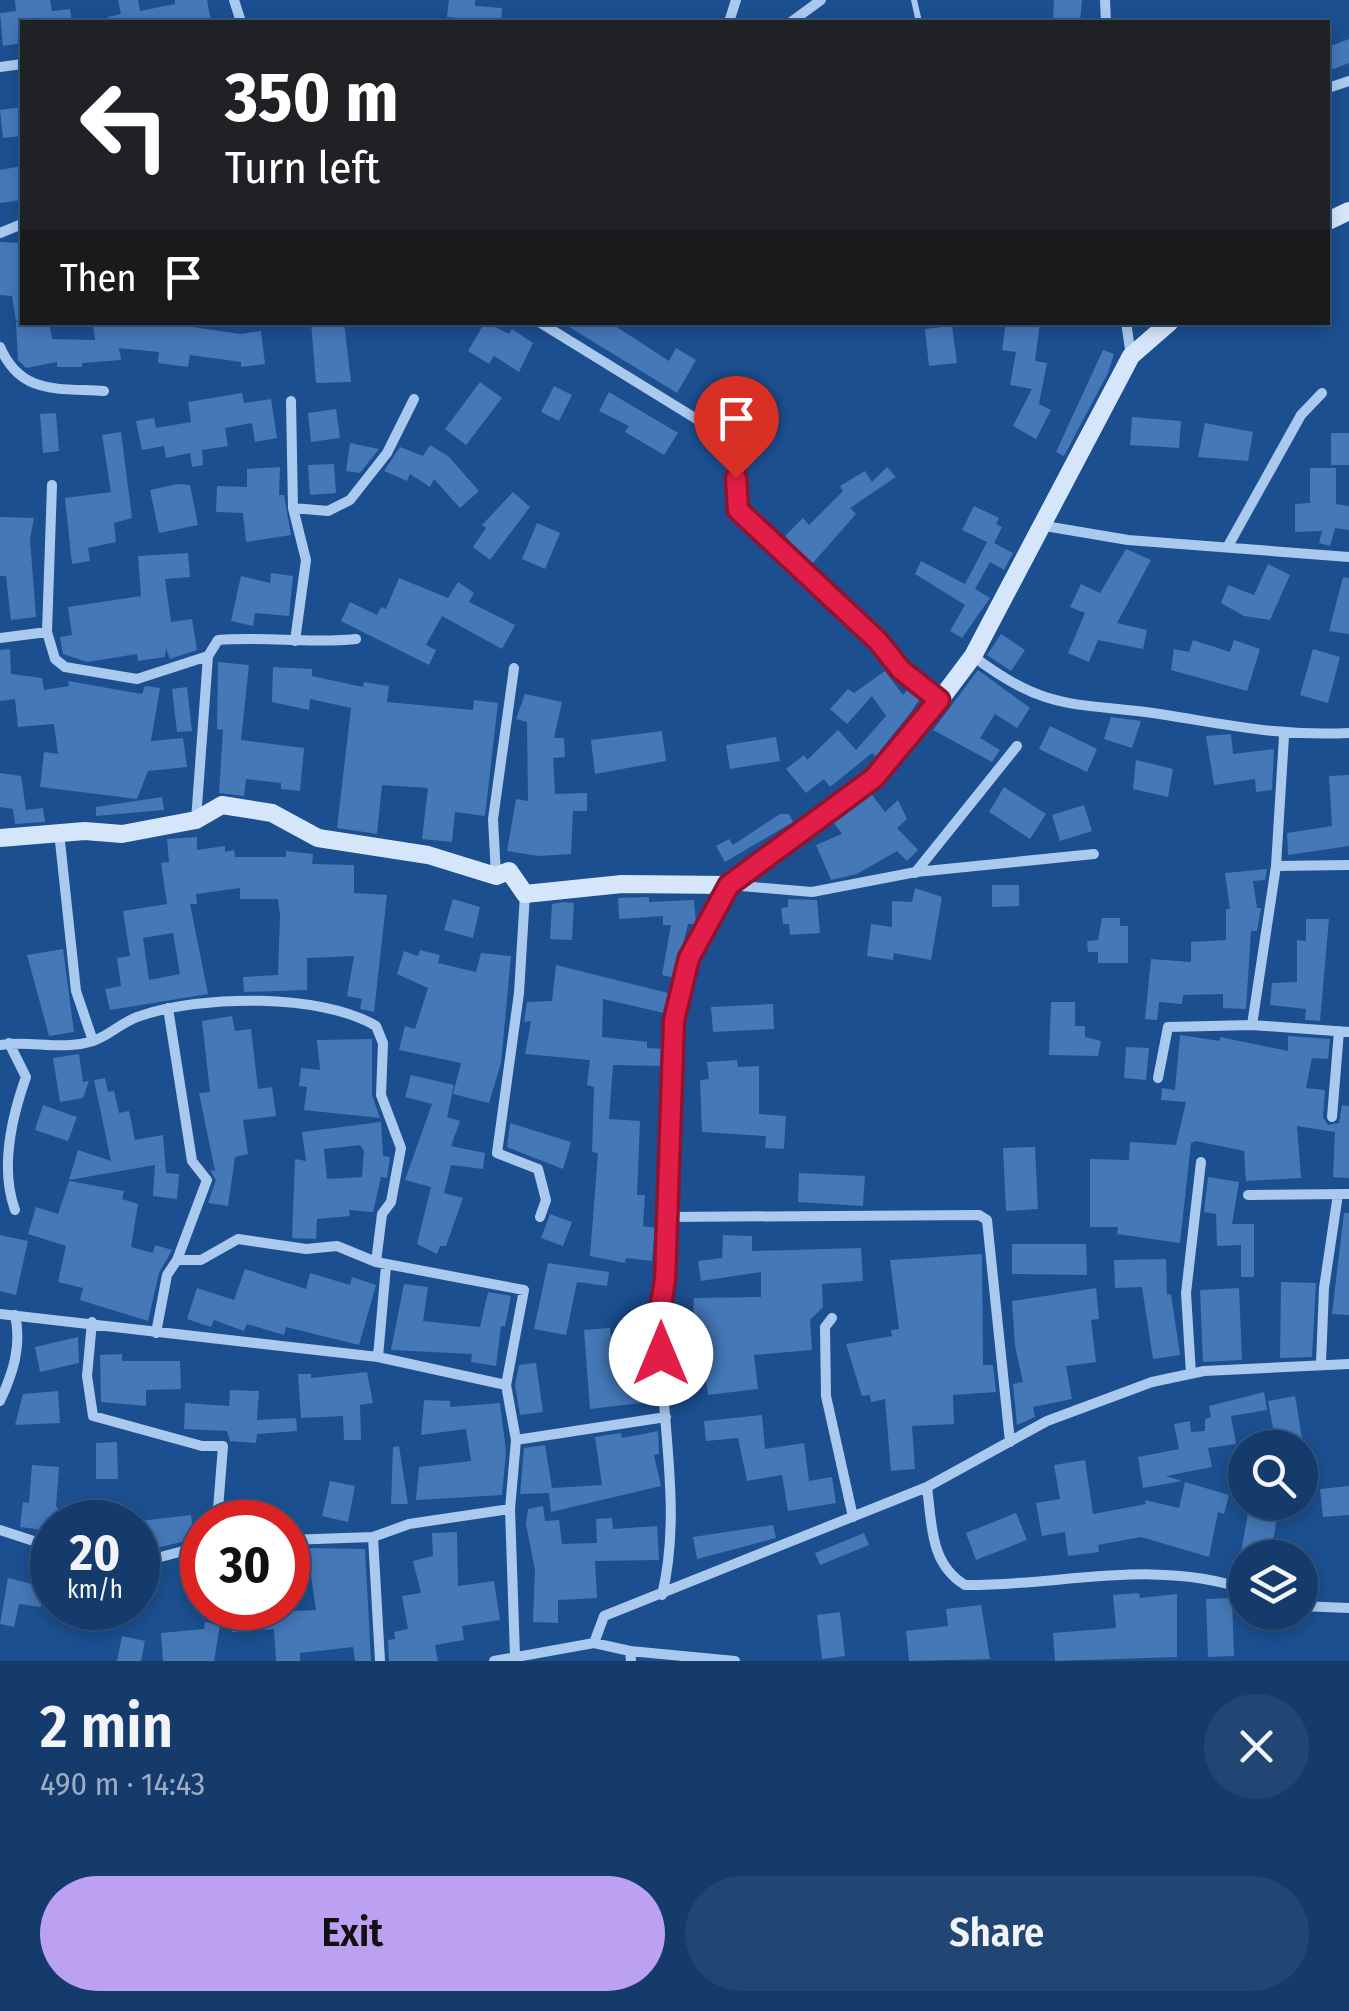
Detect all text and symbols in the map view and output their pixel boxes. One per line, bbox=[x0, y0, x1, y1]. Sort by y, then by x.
text: 350 m bbox=[225, 56, 399, 140]
icon: left bbox=[60, 60, 190, 190]
text: Turn left bbox=[225, 141, 380, 195]
icon: arrive bbox=[156, 250, 211, 305]
text: Then bbox=[60, 255, 136, 301]
pin bbox=[694, 376, 779, 479]
icon: arrive bbox=[709, 391, 764, 446]
position arrow bbox=[609, 1302, 713, 1406]
map controls bbox=[1228, 1430, 1318, 1630]
button: search bbox=[1228, 1430, 1318, 1520]
speed limit sign: 30 bbox=[180, 1500, 310, 1630]
text: 20 bbox=[70, 1523, 120, 1583]
button: layers bbox=[1228, 1540, 1318, 1630]
text: km/h bbox=[67, 1575, 123, 1605]
text: 2 min bbox=[40, 1691, 173, 1763]
button: close bbox=[1204, 1694, 1309, 1799]
text: 490 m · 14:43 bbox=[40, 1765, 205, 1803]
button: Exit bbox=[40, 1876, 665, 1991]
button: Share bbox=[685, 1876, 1309, 1991]

